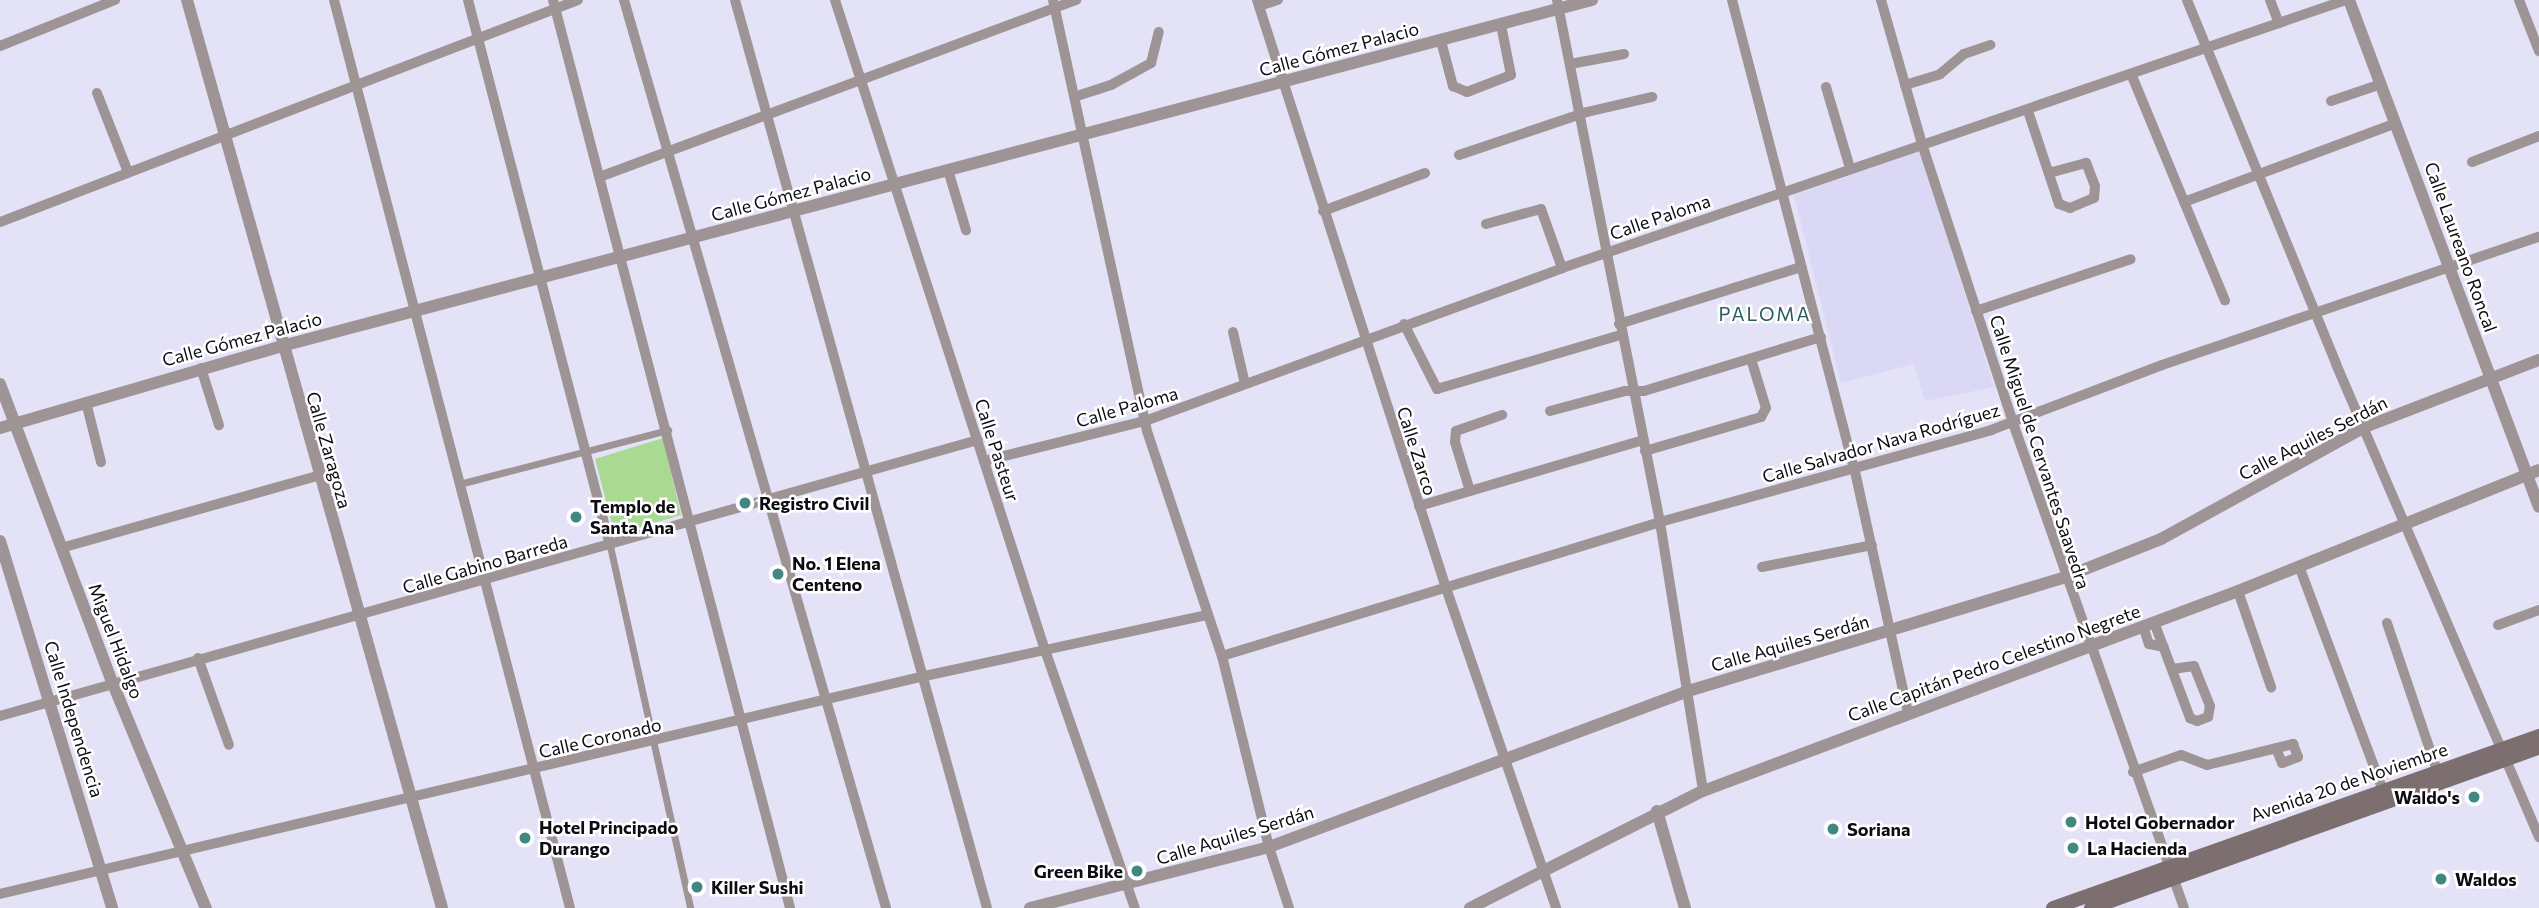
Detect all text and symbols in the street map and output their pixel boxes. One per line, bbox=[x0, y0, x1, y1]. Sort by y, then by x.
street label: Calle Gómez Palacio bbox=[1257, 17, 1421, 81]
street label: Calle Laureano Roncal bbox=[2420, 159, 2502, 335]
street label: Calle Gómez Palacio bbox=[709, 162, 873, 226]
street label: Calle Paloma bbox=[1607, 190, 1713, 244]
district label: PALOMA bbox=[1719, 303, 1811, 325]
street label: Calle Gómez Palacio bbox=[160, 307, 324, 371]
street label: Calle Miguel de Cervantes Saavedra bbox=[1985, 312, 2095, 592]
street label: Calle Paloma bbox=[1074, 382, 1180, 432]
street label: Calle Zaragoza bbox=[302, 389, 356, 511]
street label: Calle Aquiles Serdán bbox=[2235, 391, 2391, 485]
street label: Calle Pasteur bbox=[970, 396, 1024, 504]
street label: Calle Salvador Nava Rodríguez bbox=[1760, 399, 2002, 487]
street label: Calle Zarco bbox=[1393, 404, 1441, 498]
place label: Registro Civil bbox=[759, 492, 869, 514]
marker: Registro Civil bbox=[737, 495, 753, 511]
place label: Templo de Santa Ana bbox=[590, 496, 675, 538]
marker: Templo de Santa Ana bbox=[568, 509, 584, 525]
street label: Calle Gabino Barreda bbox=[400, 530, 570, 598]
place label: No. 1 Elena Centeno bbox=[792, 553, 881, 596]
marker: No. 1 Elena Centeno bbox=[770, 566, 786, 582]
street label: Miguel Hidalgo bbox=[84, 580, 148, 702]
street label: Calle Capitán Pedro Celestino Negrete bbox=[1845, 600, 2143, 726]
street label: Calle Aquiles Serdán bbox=[1708, 610, 1872, 676]
street label: Calle Independencia bbox=[40, 638, 108, 800]
street label: Calle Coronado bbox=[536, 713, 664, 763]
street label: Avenida 20 de Noviembre bbox=[2248, 738, 2450, 826]
place label: Waldo's bbox=[2394, 786, 2460, 808]
marker: Waldo's bbox=[2466, 789, 2482, 805]
street label: Calle Aquiles Serdán bbox=[1154, 801, 1316, 869]
place label: Hotel Gobernador bbox=[2085, 811, 2235, 833]
marker: Hotel Gobernador bbox=[2063, 814, 2079, 830]
place label: Hotel Principado Durango bbox=[539, 817, 678, 860]
place label: Soriana bbox=[1847, 818, 1910, 840]
marker: Soriana bbox=[1825, 821, 1841, 837]
marker: Hotel Principado Durango bbox=[517, 830, 533, 846]
place label: La Hacienda bbox=[2087, 837, 2187, 859]
marker: La Hacienda bbox=[2065, 840, 2081, 856]
place label: Green Bike bbox=[1034, 860, 1123, 882]
marker: Green Bike bbox=[1129, 863, 1145, 879]
place label: Waldos bbox=[2455, 868, 2517, 890]
marker: Waldos bbox=[2433, 871, 2449, 887]
place label: Killer Sushi bbox=[711, 876, 804, 898]
marker: Killer Sushi bbox=[689, 879, 705, 895]

